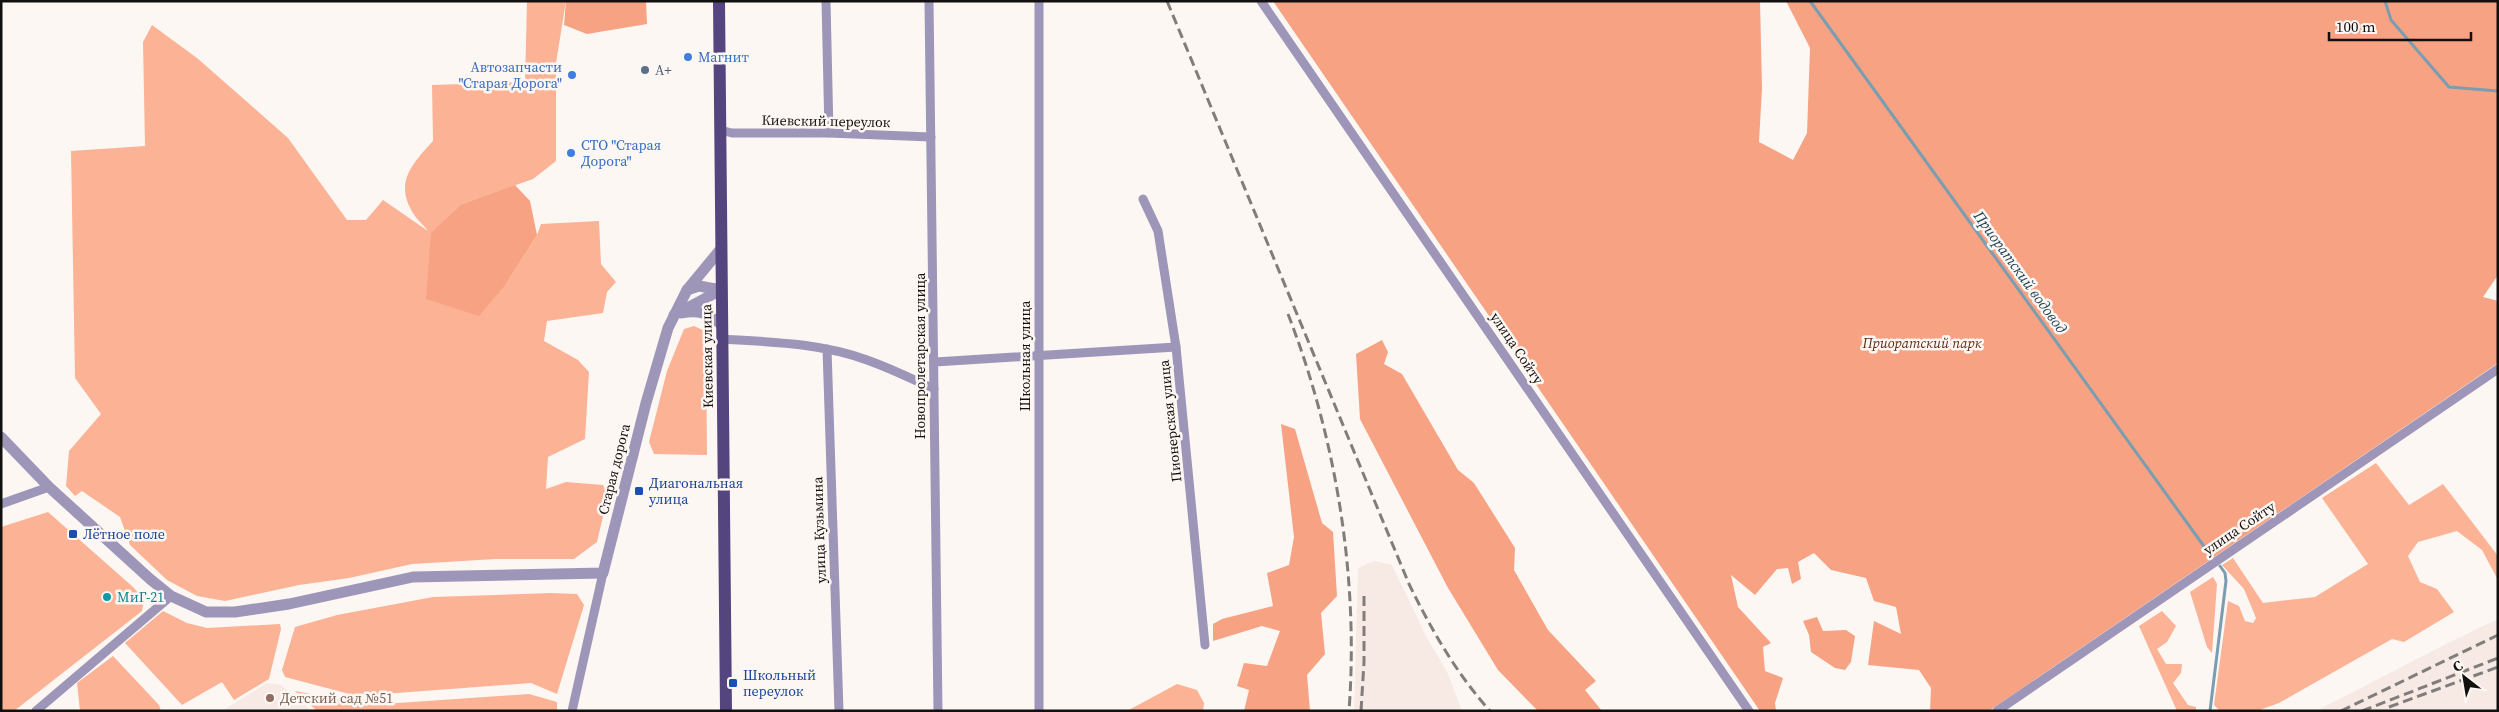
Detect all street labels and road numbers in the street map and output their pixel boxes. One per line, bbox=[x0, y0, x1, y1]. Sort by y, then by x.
street label: Киевский переулок bbox=[761, 110, 891, 132]
street label: Новопролетарская улица bbox=[910, 272, 930, 439]
street label: Школьная улица bbox=[1015, 300, 1035, 411]
street label: Киевская улица bbox=[696, 303, 718, 408]
street label: улица Сойту bbox=[1486, 308, 1549, 389]
street label: Пионерская улица bbox=[1154, 358, 1186, 483]
street label: Старая дорога bbox=[593, 421, 635, 517]
street label: улица Кузьмина bbox=[807, 475, 831, 584]
street label: улица Сойту bbox=[2199, 496, 2280, 559]

